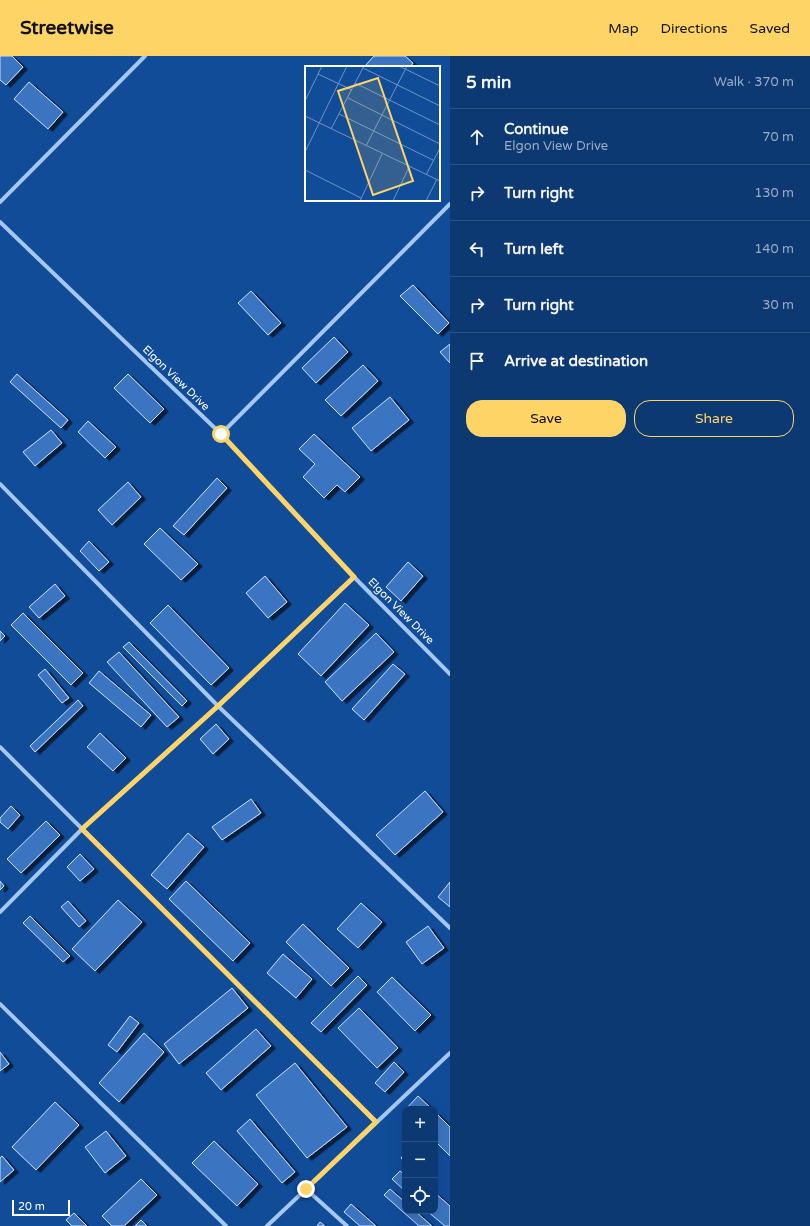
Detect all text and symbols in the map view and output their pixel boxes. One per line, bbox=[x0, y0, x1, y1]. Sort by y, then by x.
text: Streetwise bbox=[20, 17, 114, 39]
text: Map bbox=[608, 20, 639, 37]
text: Directions bbox=[661, 20, 728, 37]
text: Saved bbox=[750, 20, 790, 37]
inset map bbox=[305, 66, 440, 201]
text: 5 min bbox=[466, 72, 511, 93]
text: Walk · 370 m bbox=[714, 74, 794, 90]
text: Continue bbox=[504, 120, 568, 138]
icon: ahead bbox=[466, 126, 488, 148]
text: 70 m bbox=[762, 129, 794, 145]
text: Elgon View Drive bbox=[504, 138, 608, 154]
icon: right bbox=[466, 182, 488, 204]
text: Turn right bbox=[504, 184, 574, 202]
text: 130 m bbox=[754, 185, 794, 201]
icon: left bbox=[466, 238, 488, 260]
text: Turn left bbox=[504, 240, 564, 258]
text: 140 m bbox=[754, 241, 794, 257]
icon: right bbox=[466, 294, 488, 316]
text: Turn right bbox=[504, 296, 574, 314]
text: 30 m bbox=[762, 297, 794, 313]
street label: Elgon View Drive bbox=[140, 343, 212, 413]
icon: arrive bbox=[466, 350, 488, 372]
text: Arrive at destination bbox=[504, 352, 648, 370]
button: Save bbox=[466, 400, 626, 437]
button: Share bbox=[634, 400, 794, 437]
route start bbox=[212, 425, 230, 443]
street label: Elgon View Drive bbox=[365, 575, 437, 647]
map controls bbox=[402, 1106, 438, 1214]
button: + bbox=[402, 1106, 438, 1142]
button: − bbox=[402, 1142, 438, 1178]
button: locate bbox=[402, 1178, 438, 1214]
route end bbox=[297, 1180, 315, 1198]
scale bar bbox=[12, 1198, 70, 1217]
text: 20 m bbox=[18, 1200, 45, 1213]

